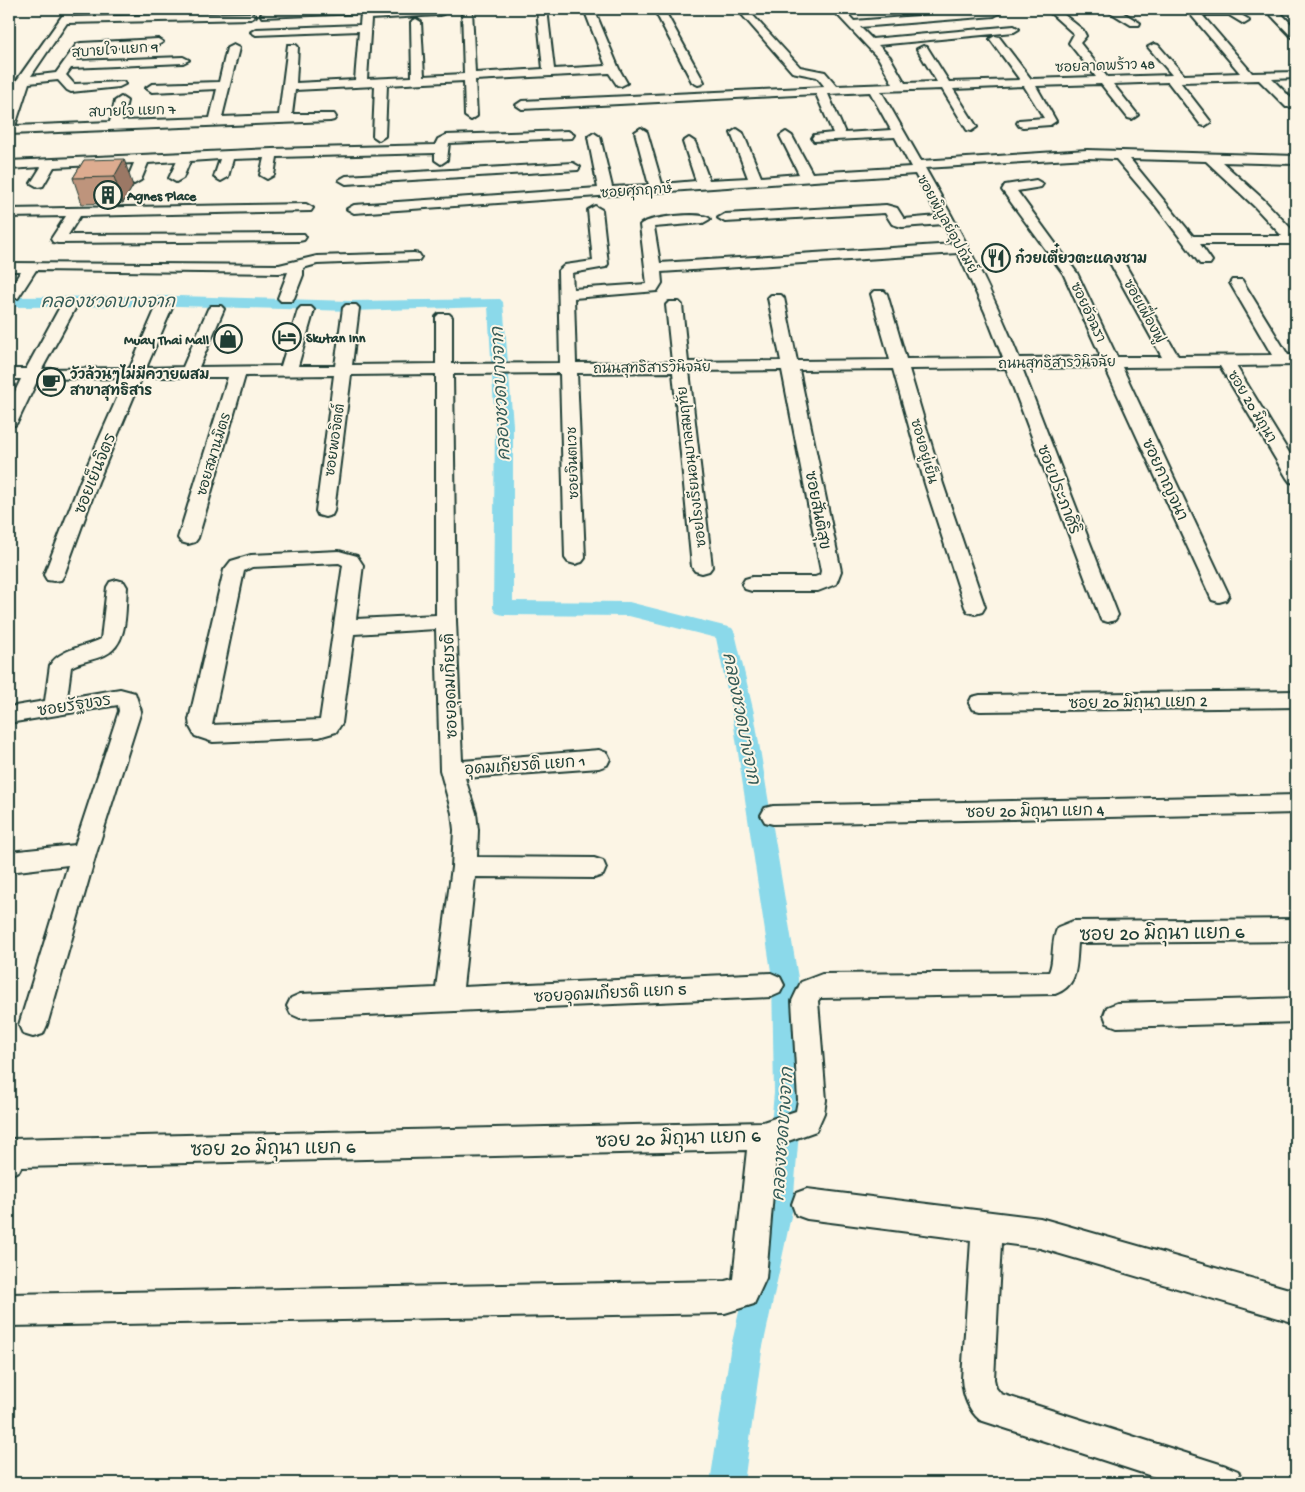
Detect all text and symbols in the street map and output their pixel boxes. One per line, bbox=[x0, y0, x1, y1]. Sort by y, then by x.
street label: สบายใจ แยก 9 bbox=[71, 37, 159, 63]
street label: ซอยลาดพร้าว 48 bbox=[1055, 55, 1156, 78]
street label: สบายใจ แยก 7 bbox=[88, 99, 177, 123]
street label: ซอยพิบูลย์อุปถัมย์ bbox=[912, 172, 983, 277]
street label: ซอยศุภฤกษ์ bbox=[600, 178, 674, 203]
building icon: Agnes Place bbox=[93, 180, 123, 210]
place label: Agnes Place bbox=[126, 189, 197, 206]
restaurant icon: ก๋วยเตี๋ยวตะแคงชาม bbox=[981, 243, 1011, 273]
place label: ก๋วยเตี๋ยวตะแคงชาม bbox=[1015, 243, 1147, 269]
street label: ซอยเฟื่องฟู bbox=[1118, 274, 1173, 347]
street label: ซอยอัจฉรา bbox=[1065, 280, 1109, 346]
water label: คลองชวดบางจาก bbox=[41, 293, 176, 314]
hotel icon: Skutan Inn bbox=[272, 322, 302, 352]
shop icon: Muay Thai Mall bbox=[213, 324, 243, 354]
water label: คลองชวดบางจาก bbox=[488, 325, 516, 461]
place label: Skutan Inn bbox=[306, 331, 366, 348]
place label: Muay Thai Mall bbox=[124, 333, 209, 350]
street label: ถนนสุทธิสารวินิจฉัย bbox=[998, 354, 1116, 374]
street label: ถนนสุทธิสารวินิจฉัย bbox=[593, 359, 711, 379]
place label: วัวล้วนๆไม่มีควายผสม สาขาสุทธิสาร bbox=[70, 364, 209, 401]
cafe icon: วัวล้วนๆไม่มีควายผสม สาขาสุทธิสาร bbox=[36, 367, 66, 397]
street label: ซอย 20 มิถุนา bbox=[1223, 368, 1280, 446]
street label: ซอยโรงเรียนอนุบาลสมฤทัย bbox=[672, 385, 712, 549]
street label: ซอยพอจิตต์ bbox=[320, 402, 350, 478]
street label: ซอยสมานมิตร bbox=[194, 411, 236, 499]
street label: ซอยอยู่เย็น bbox=[905, 417, 943, 487]
street label: ซอยจินตเวช bbox=[564, 426, 584, 500]
street label: ซอยเย็นจิตร bbox=[68, 429, 122, 518]
street label: ซอยกาญจนา bbox=[1136, 436, 1190, 525]
street label: ซอยประภาศิริ bbox=[1031, 441, 1086, 538]
street label: ซอยสันติสุข bbox=[799, 469, 836, 552]
street label: ซอยอุดมเกียรติ bbox=[437, 633, 464, 739]
water label: คลองชวดบางจาก bbox=[716, 651, 763, 788]
street label: ซอยรัฐขจร bbox=[36, 688, 113, 723]
street label: ซอย 20 มิถุนา แยก 2 bbox=[1068, 690, 1208, 715]
street label: อุดมเกียรติ แยก 1 bbox=[464, 750, 586, 781]
street label: ซอย 20 มิถุนา แยก 4 bbox=[966, 799, 1105, 824]
street label: ซอย 20 มิถุนา แยก 6 bbox=[1079, 921, 1245, 948]
street label: ซอยอุดมเกียรติ แยก 5 bbox=[533, 978, 687, 1009]
water label: คลองชวดบางจาก bbox=[769, 1065, 800, 1202]
street label: ซอย 20 มิถุนา แยก 6 bbox=[595, 1124, 761, 1155]
street label: ซอย 20 มิถุนา แยก 6 bbox=[190, 1136, 356, 1163]

